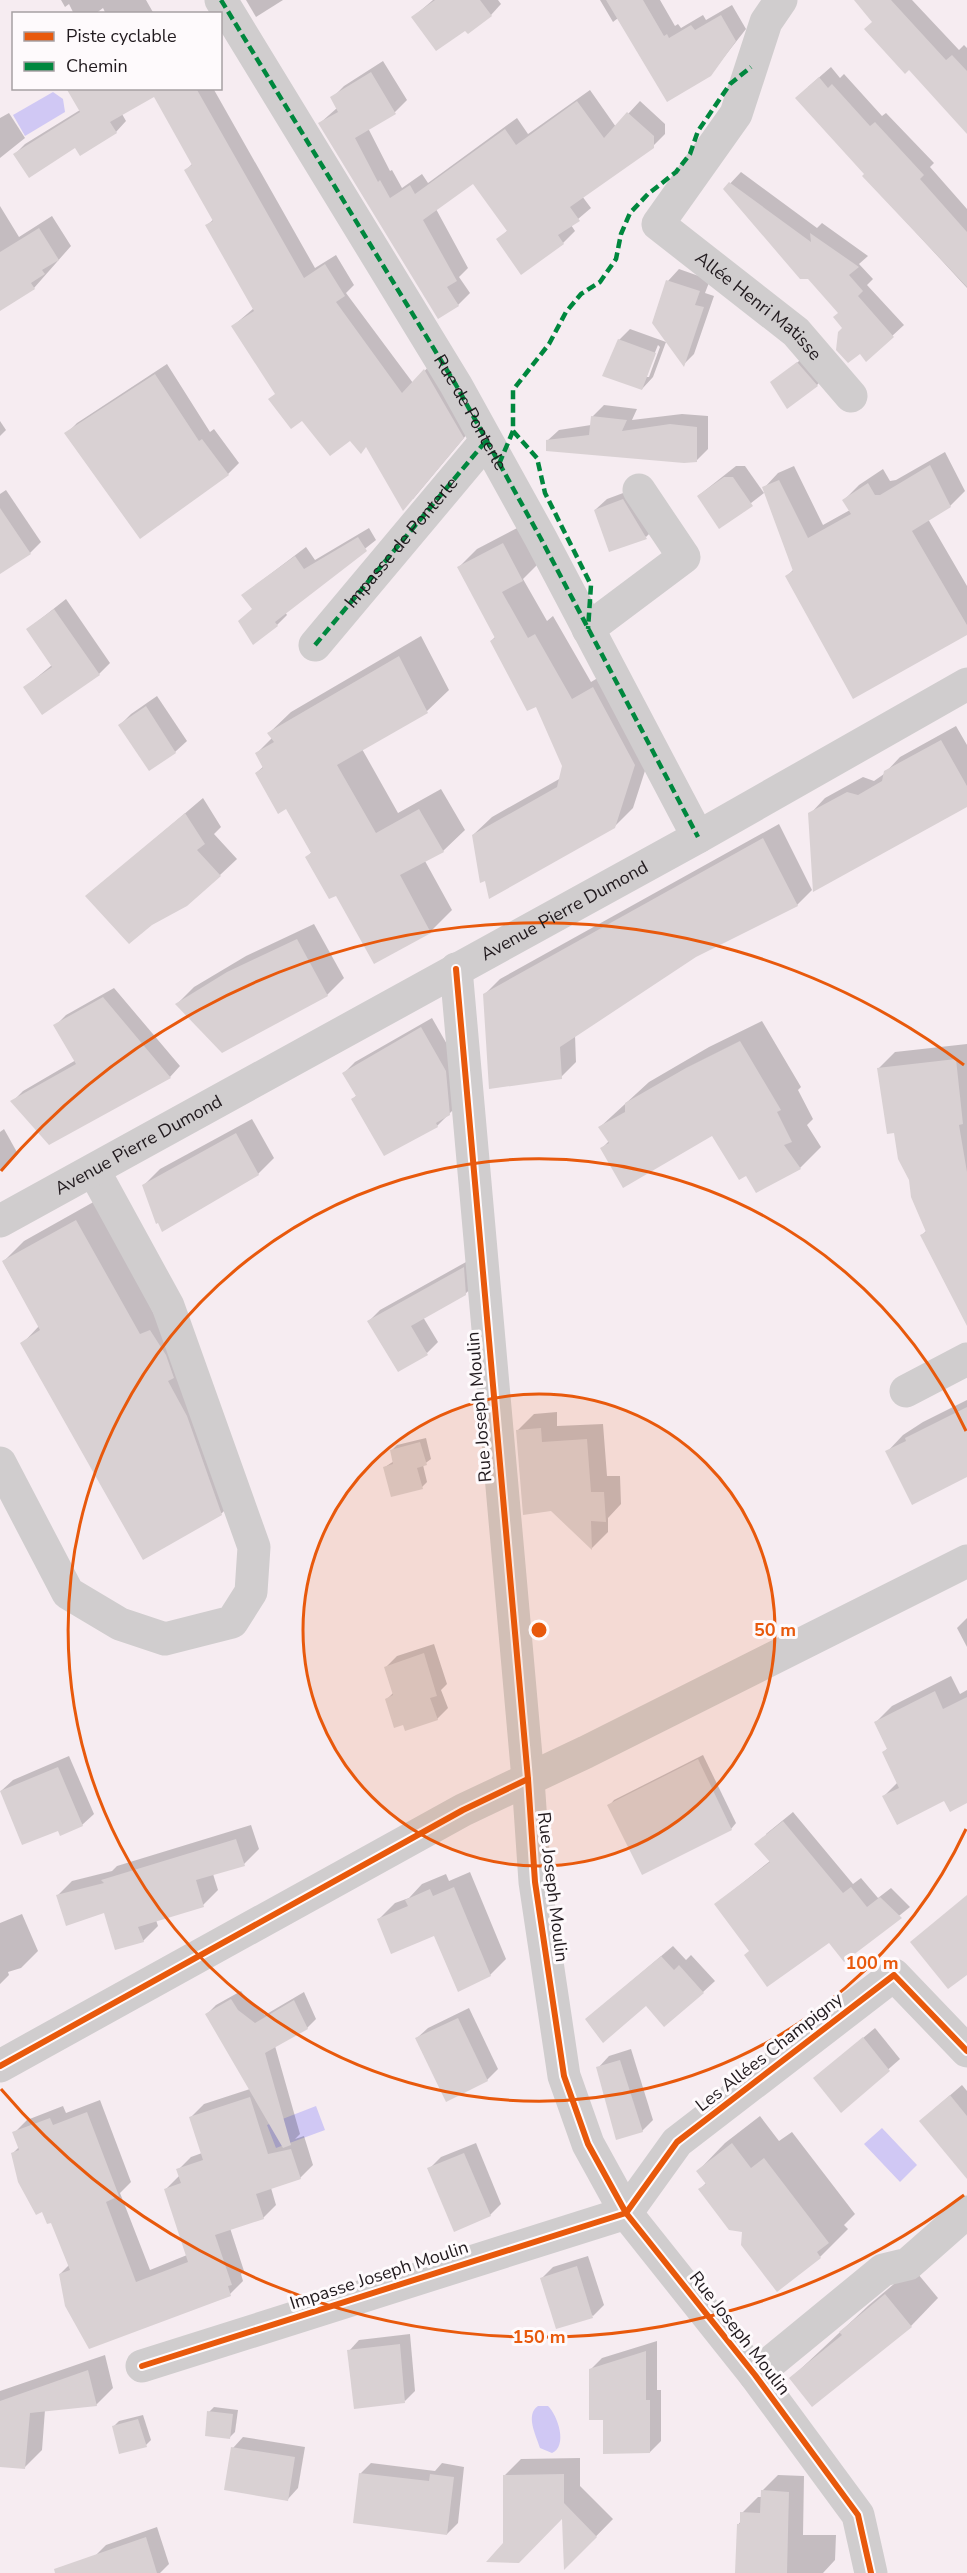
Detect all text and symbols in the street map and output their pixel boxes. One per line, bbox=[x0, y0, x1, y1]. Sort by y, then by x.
legend bbox=[12, 12, 222, 90]
text: Piste cyclable bbox=[66, 24, 177, 48]
text: Chemin bbox=[66, 54, 128, 78]
street label: Allée Henri Matisse bbox=[690, 246, 827, 365]
street label: Rue de Ponterle bbox=[428, 350, 513, 475]
street label: Impasse de Ponterle bbox=[339, 471, 463, 613]
street label: Avenue Pierre Dumond bbox=[476, 855, 652, 966]
street label: Avenue Pierre Dumond bbox=[50, 1089, 226, 1201]
street label: Rue Joseph Moulin bbox=[460, 1331, 498, 1483]
text: 50 m bbox=[754, 1618, 796, 1642]
centre of rings bbox=[529, 1620, 549, 1640]
street label: Rue Joseph Moulin bbox=[532, 1811, 574, 1963]
text: 100 m bbox=[845, 1951, 899, 1975]
street label: Les Allées Champigny bbox=[690, 1987, 848, 2117]
street label: Impasse Joseph Moulin bbox=[287, 2235, 471, 2315]
street label: Rue Joseph Moulin bbox=[684, 2266, 796, 2400]
text: 150 m bbox=[512, 2325, 566, 2349]

